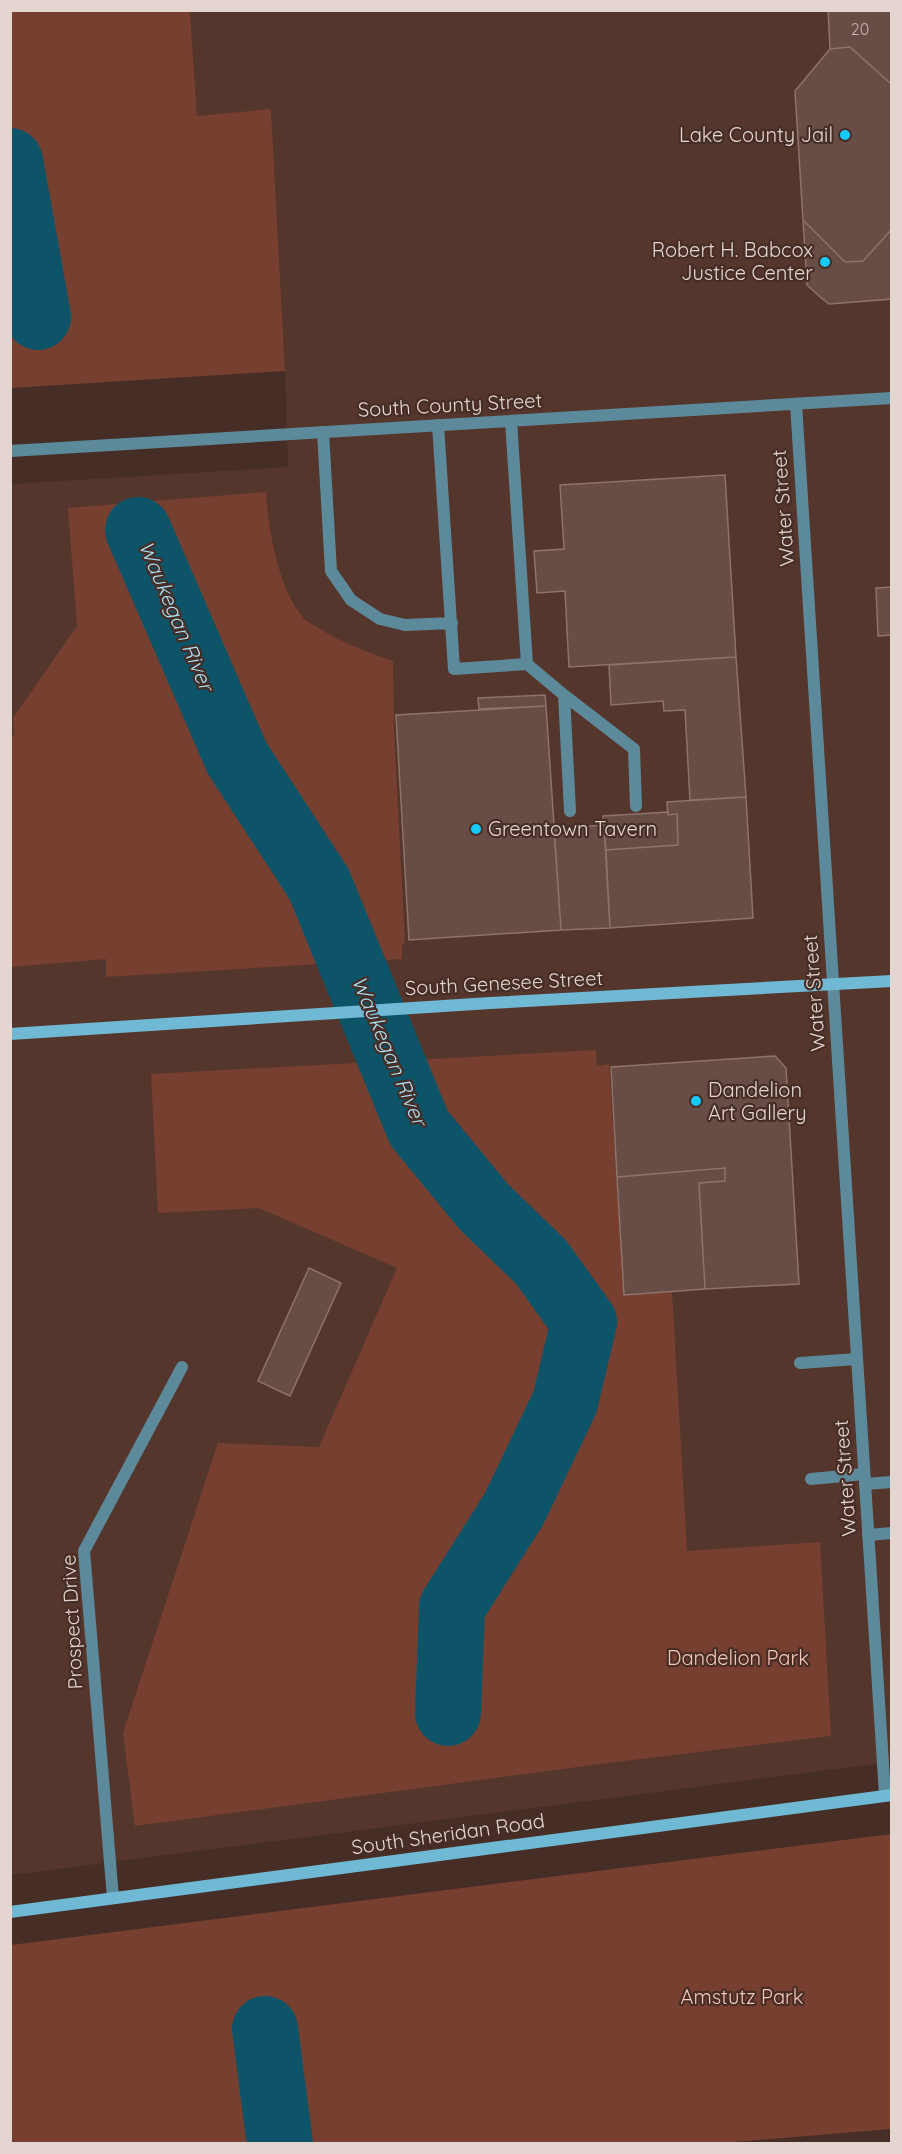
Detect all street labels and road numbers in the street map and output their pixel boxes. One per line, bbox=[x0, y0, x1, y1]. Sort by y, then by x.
street label: South County Street bbox=[357, 387, 543, 422]
street label: Water Street bbox=[766, 449, 799, 567]
street label: Water Street bbox=[797, 934, 830, 1052]
street label: South Genesee Street bbox=[404, 965, 604, 1000]
street label: Water Street bbox=[828, 1419, 861, 1537]
street label: Prospect Drive bbox=[55, 1554, 88, 1690]
street label: South Sheridan Road bbox=[350, 1808, 546, 1859]

